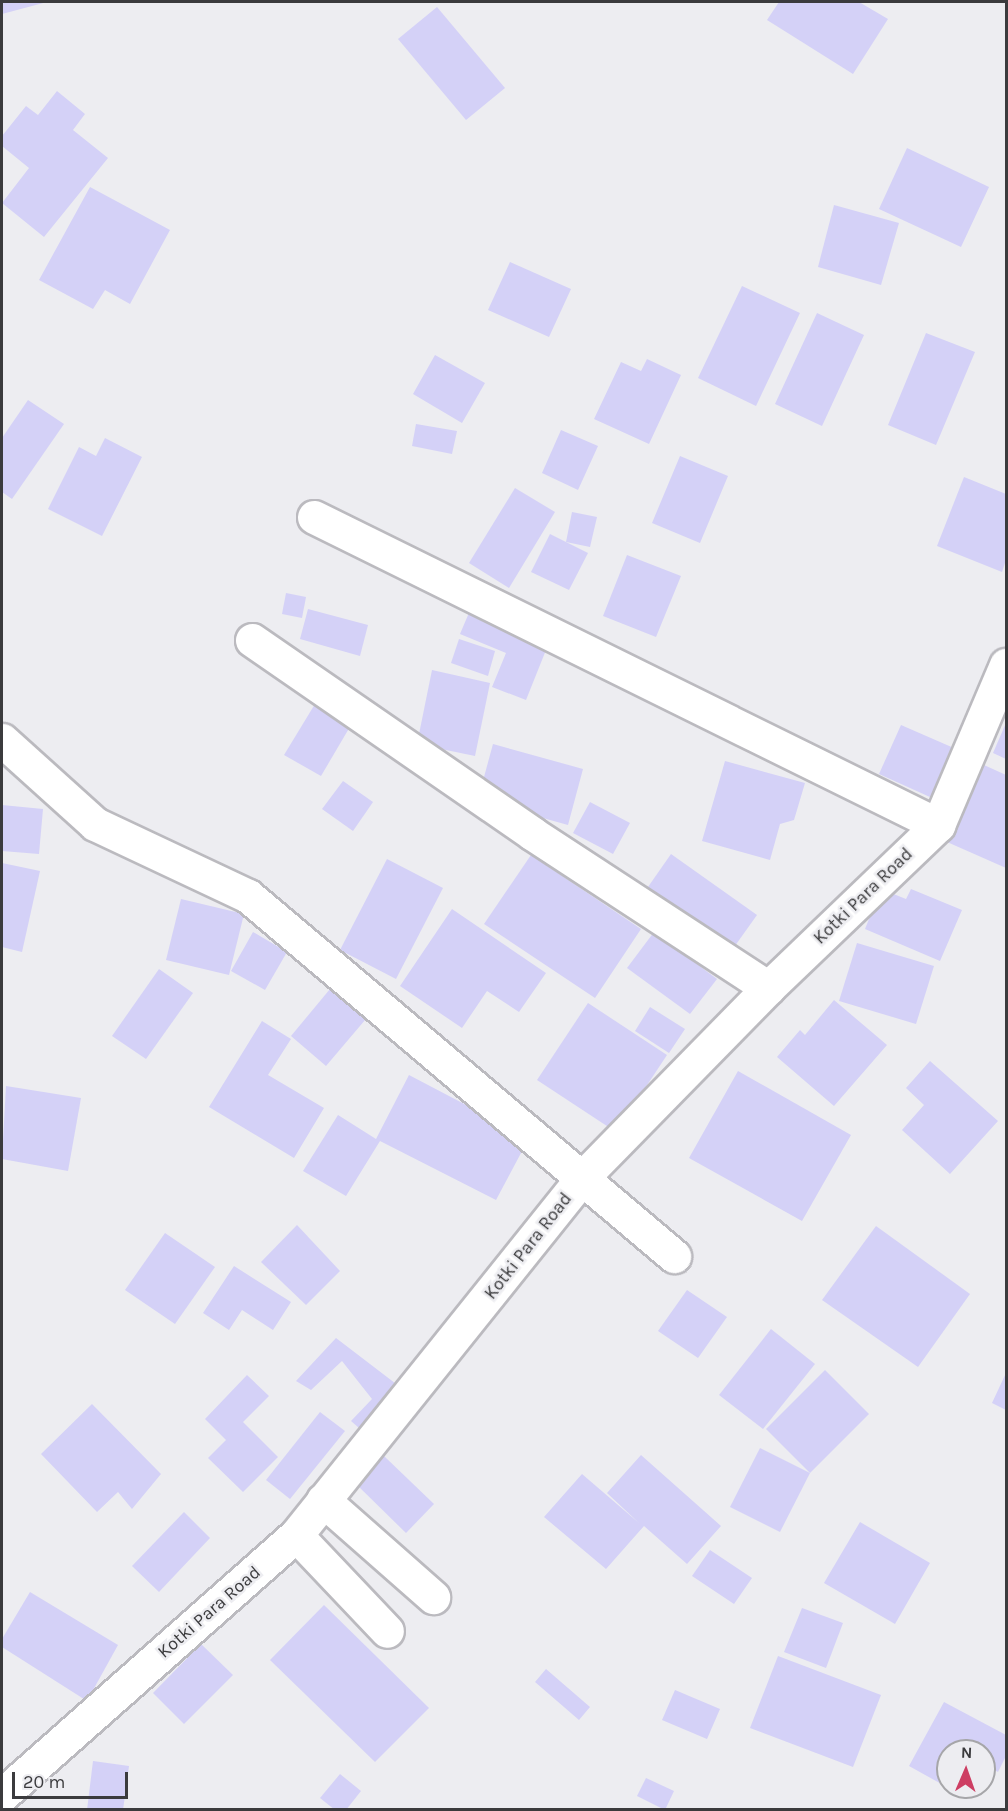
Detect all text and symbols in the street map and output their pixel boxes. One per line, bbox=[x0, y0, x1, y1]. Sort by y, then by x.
street label: Kotki Para Road bbox=[809, 843, 917, 949]
street label: Kotki Para Road bbox=[480, 1188, 576, 1304]
street label: Kotki Para Road bbox=[153, 1561, 265, 1663]
north arrow bbox=[936, 1739, 996, 1799]
text: N bbox=[960, 1743, 973, 1762]
scale bar bbox=[15, 1760, 130, 1798]
text: 20 m bbox=[23, 1771, 65, 1793]

